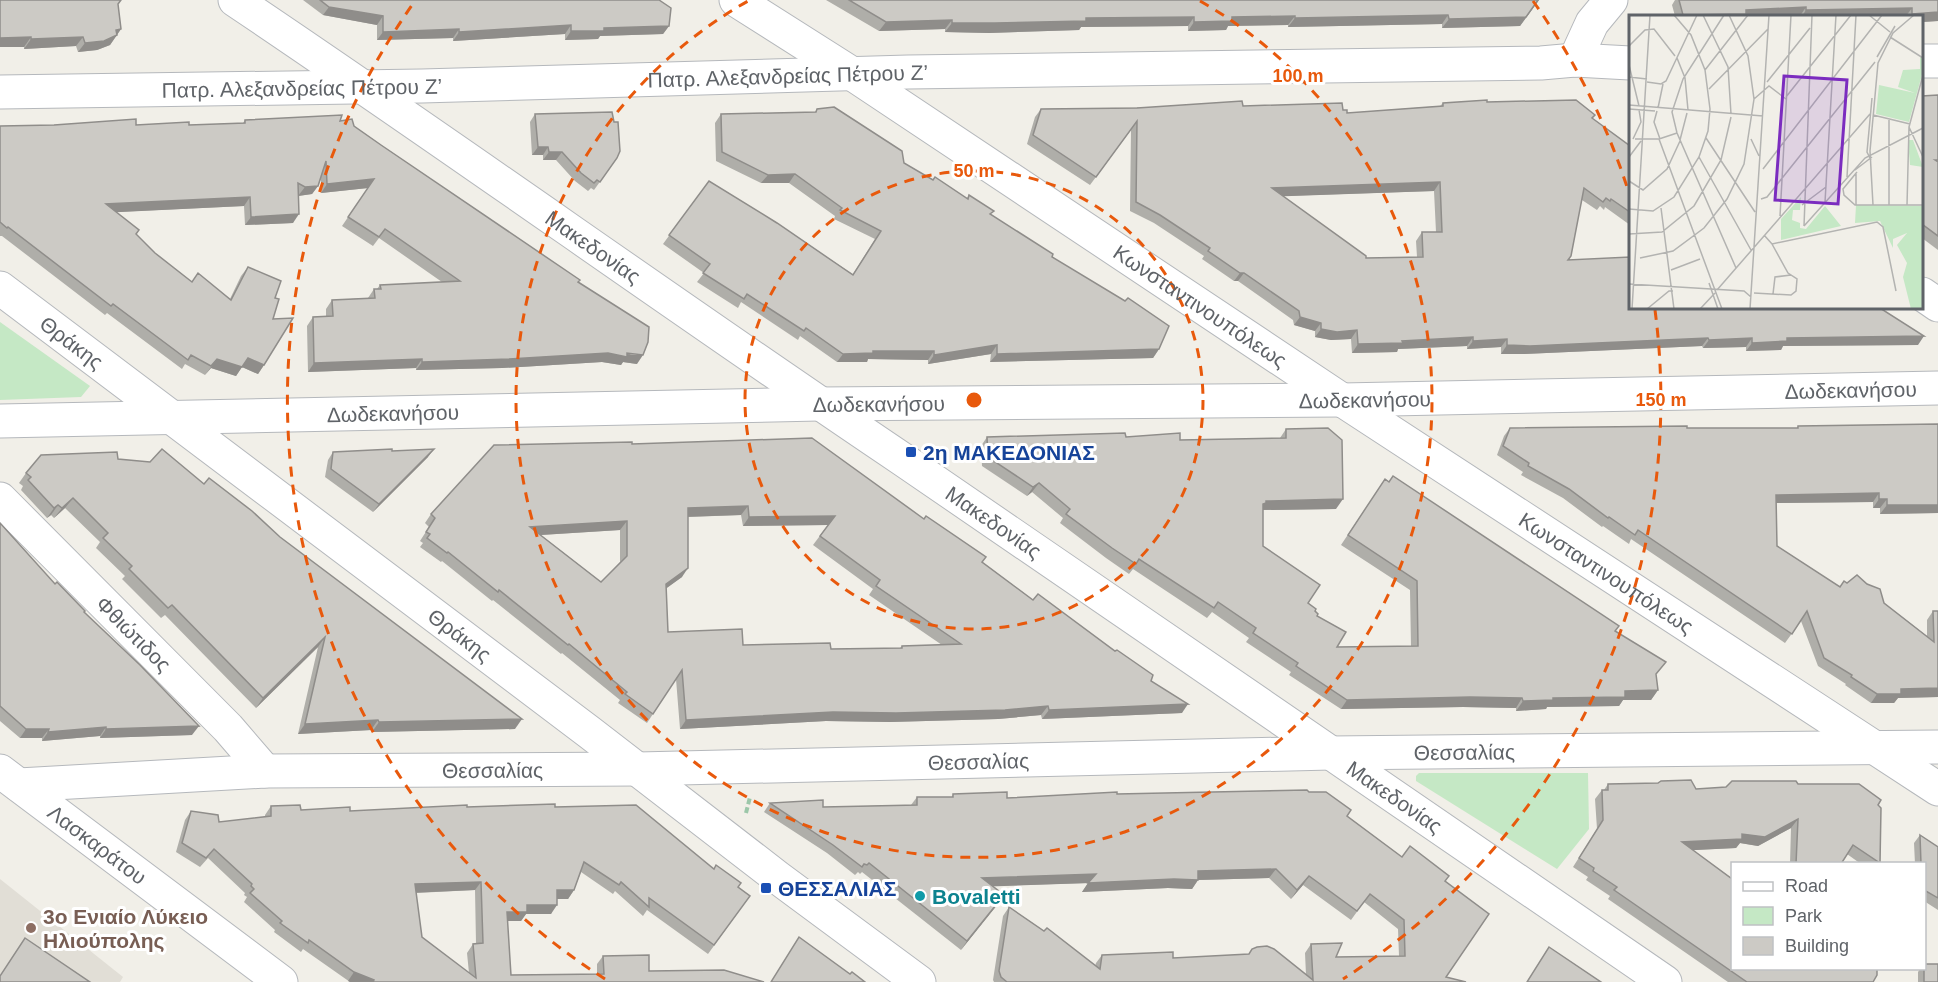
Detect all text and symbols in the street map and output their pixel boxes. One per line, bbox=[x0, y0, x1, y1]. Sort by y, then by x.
inset map bbox=[1629, 15, 1923, 309]
street label: Πατρ. Αλεξανδρείας Πέτρου Ζ’ bbox=[647, 60, 928, 91]
text: 100 m bbox=[1272, 66, 1324, 86]
street label: Πατρ. Αλεξανδρείας Πέτρου Ζ’ bbox=[162, 74, 443, 101]
text: 50 m bbox=[953, 161, 995, 181]
street label: Μακεδονίας bbox=[541, 206, 645, 288]
street label: Κωνσταντινουπόλεως bbox=[1109, 240, 1291, 372]
street label: Θράκης bbox=[36, 311, 108, 373]
street label: Δωδεκανήσου bbox=[1784, 377, 1917, 403]
street label: Δωδεκανήσου bbox=[1299, 387, 1431, 412]
centre of rings bbox=[964, 390, 984, 410]
text: 150 m bbox=[1635, 390, 1687, 410]
street label: Δωδεκανήσου bbox=[813, 392, 945, 416]
street label: Δωδεκανήσου bbox=[327, 400, 459, 426]
place label: 2η ΜΑΚΕΔΟΝΙΑΣ bbox=[923, 441, 1095, 464]
marker: 2η ΜΑΚΕΔΟΝΙΑΣ bbox=[904, 445, 918, 459]
street label: Μακεδονίας bbox=[942, 481, 1046, 563]
street label: Κωνσταντινουπόλεως bbox=[1515, 508, 1698, 638]
street label: Φθιώτιδος bbox=[92, 592, 176, 676]
street label: Θράκης bbox=[424, 604, 496, 666]
street label: Θεσσαλίας bbox=[1414, 740, 1515, 764]
street label: Θεσσαλίας bbox=[928, 748, 1029, 774]
street label: Μακεδονίας bbox=[1343, 756, 1447, 837]
street label: Θεσσαλίας bbox=[442, 758, 543, 782]
street label: Λασκαράτου bbox=[44, 800, 151, 889]
legend bbox=[1731, 862, 1926, 970]
text: Road bbox=[1785, 876, 1828, 896]
place label: ΘΕΣΣΑΛΙΑΣ bbox=[778, 877, 896, 900]
marker: ΘΕΣΣΑΛΙΑΣ bbox=[759, 881, 773, 895]
place label: Bovaletti bbox=[932, 885, 1021, 908]
marker: Bovaletti bbox=[913, 889, 927, 903]
place label: 3ο Ενιαίο Λύκειο Ηλιούπολης bbox=[43, 905, 208, 953]
text: Park bbox=[1785, 906, 1823, 926]
marker: 3ο Ενιαίο Λύκειο Ηλιούπολης bbox=[24, 921, 38, 935]
text: Building bbox=[1785, 936, 1849, 956]

